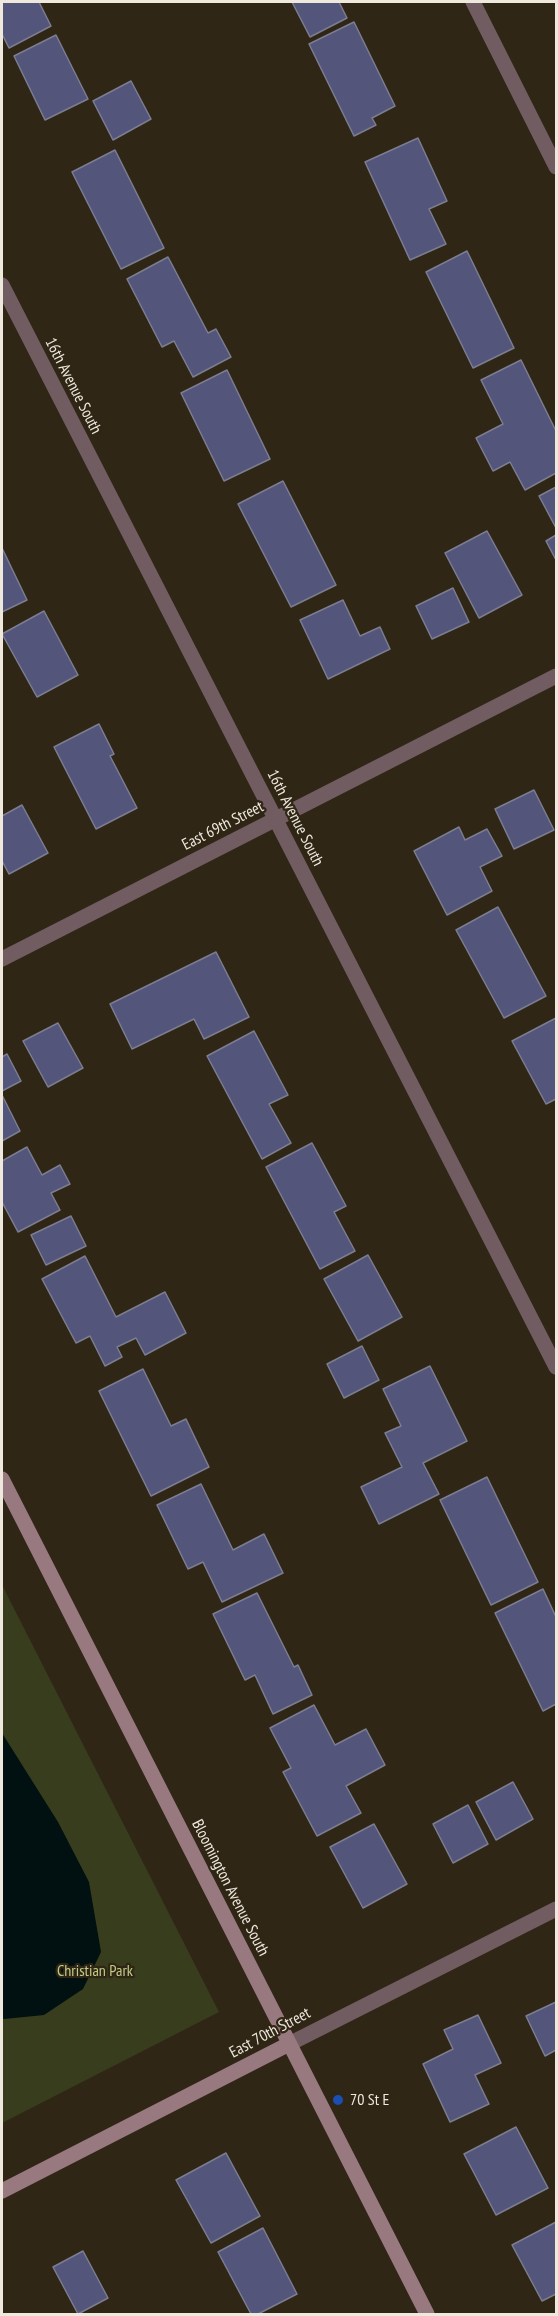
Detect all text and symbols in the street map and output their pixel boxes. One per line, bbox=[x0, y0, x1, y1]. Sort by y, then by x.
street label: 16th Avenue South bbox=[41, 335, 105, 437]
street label: 16th Avenue South bbox=[263, 767, 327, 869]
street label: East 69th Street bbox=[179, 797, 267, 855]
street label: Bloomington Avenue South bbox=[187, 1817, 273, 1959]
park label: Christian Park bbox=[57, 1961, 133, 1981]
street label: East 70th Street bbox=[226, 2004, 314, 2062]
place label: 70 St E bbox=[350, 2090, 389, 2110]
marker: 70 St E bbox=[331, 2093, 345, 2107]

